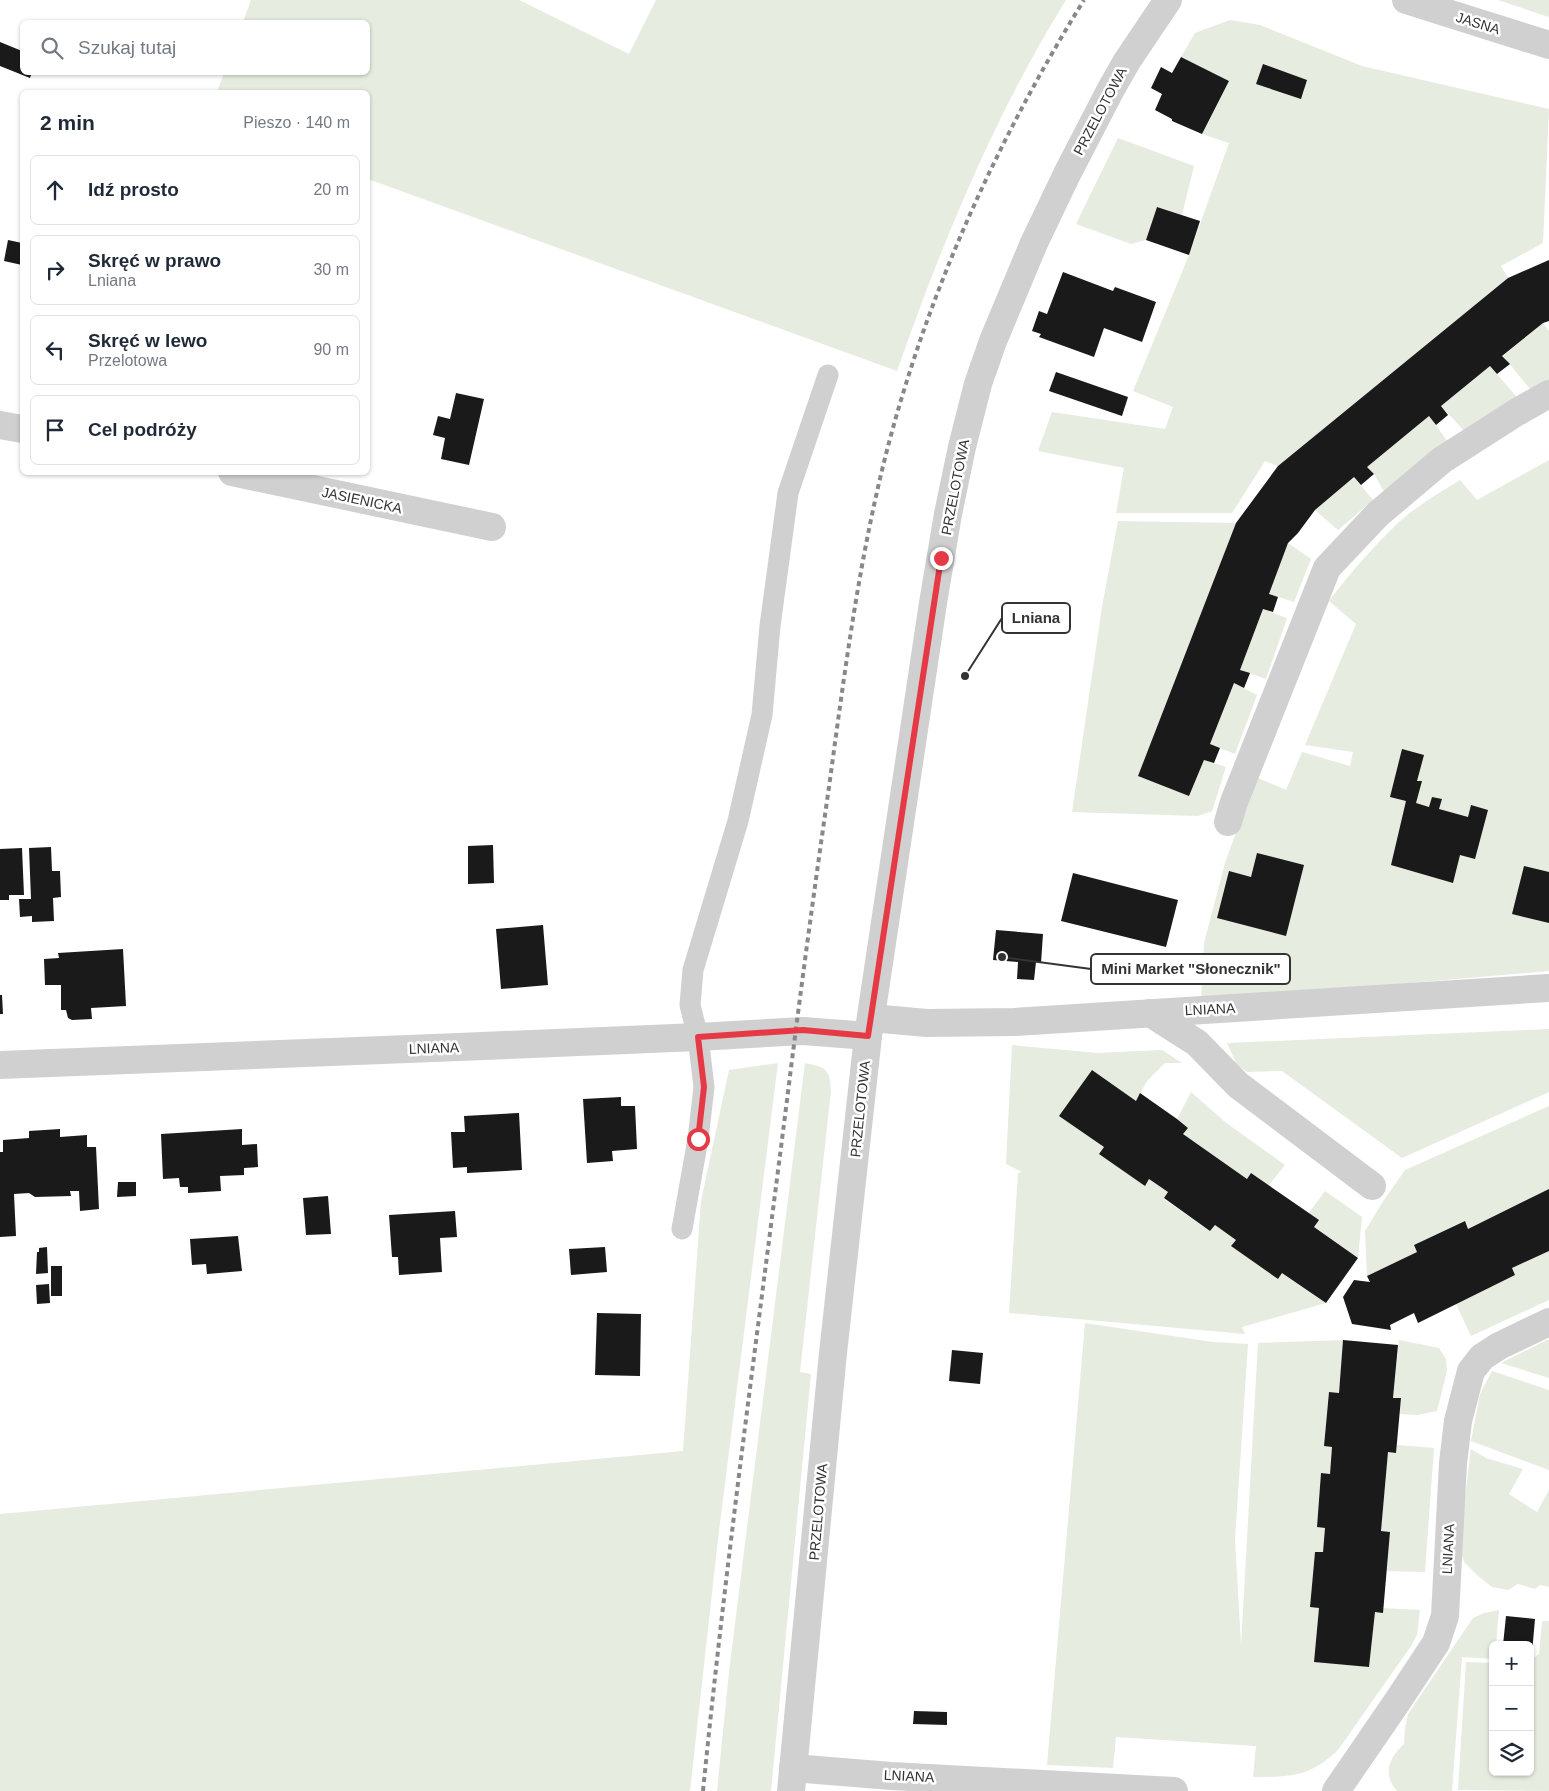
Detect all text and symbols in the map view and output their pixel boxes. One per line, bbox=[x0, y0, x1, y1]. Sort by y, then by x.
street label: JASNA bbox=[1454, 9, 1503, 37]
search box bbox=[20, 20, 370, 75]
icon: search bbox=[38, 34, 66, 62]
text: Szukaj tutaj bbox=[78, 37, 176, 58]
street label: PRZELOTOWA bbox=[1070, 64, 1130, 158]
text: 2 min bbox=[40, 111, 95, 134]
text: Pieszo · 140 m bbox=[243, 114, 350, 131]
icon: ahead bbox=[41, 176, 69, 204]
text: Idź prosto bbox=[88, 179, 179, 200]
text: 20 m bbox=[313, 181, 349, 198]
text: Skręć w prawo bbox=[88, 250, 221, 271]
icon: right bbox=[41, 256, 69, 284]
text: 30 m bbox=[313, 261, 349, 278]
text: Lniana bbox=[88, 272, 136, 289]
text: Skręć w lewo bbox=[88, 330, 207, 351]
icon: left bbox=[41, 336, 69, 364]
text: 90 m bbox=[313, 341, 349, 358]
text: Przelotowa bbox=[88, 352, 167, 369]
icon: arrive bbox=[41, 416, 69, 444]
text: Cel podróży bbox=[88, 419, 197, 440]
street label: PRZELOTOWA bbox=[938, 437, 972, 536]
street label: JASIENICKA bbox=[320, 484, 404, 516]
route end bbox=[930, 547, 953, 570]
callout: Lniana bbox=[1002, 603, 1070, 633]
text: Lniana bbox=[1012, 609, 1061, 626]
callout: Mini Market "Słonecznik" bbox=[1091, 954, 1290, 984]
text: Mini Market "Słonecznik" bbox=[1101, 960, 1281, 977]
street label: LNIANA bbox=[1184, 1000, 1236, 1018]
street label: LNIANA bbox=[408, 1039, 460, 1057]
street label: PRZELOTOWA bbox=[847, 1059, 873, 1158]
route start bbox=[687, 1128, 710, 1151]
street label: PRZELOTOWA bbox=[806, 1462, 830, 1561]
street label: LNIANA bbox=[1439, 1523, 1457, 1575]
map controls bbox=[1489, 1641, 1534, 1776]
button: + bbox=[1489, 1641, 1534, 1686]
button: − bbox=[1489, 1686, 1534, 1731]
button: layers bbox=[1489, 1731, 1534, 1776]
street label: LNIANA bbox=[883, 1767, 935, 1785]

